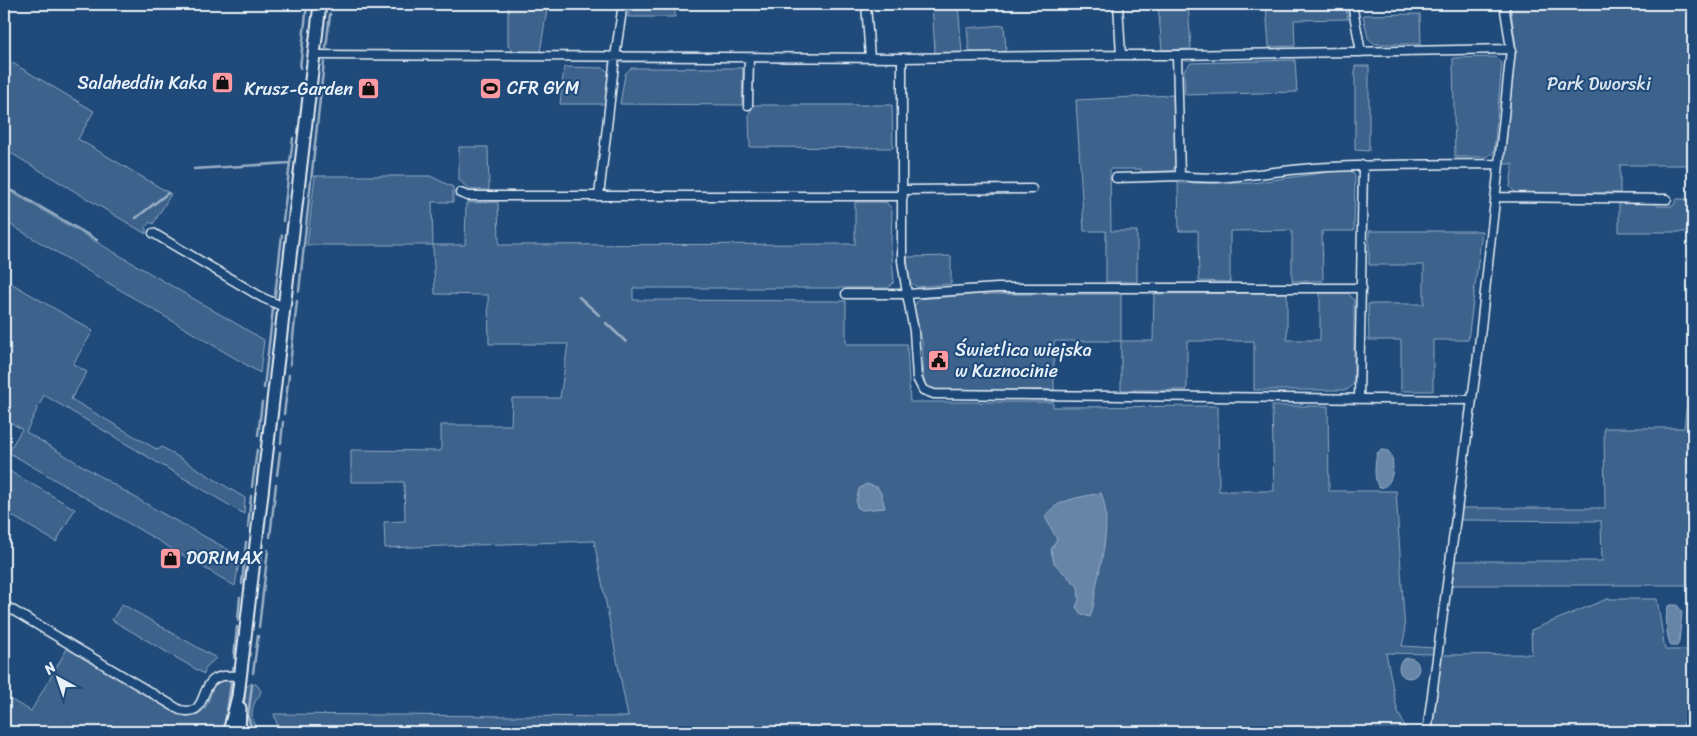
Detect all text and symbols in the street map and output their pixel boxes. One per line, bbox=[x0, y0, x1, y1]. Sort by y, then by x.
place label: Salaheddin Kaka bbox=[77, 67, 207, 99]
park label: Park Dworski bbox=[1547, 68, 1652, 100]
shop icon: Salaheddin Kaka bbox=[211, 71, 235, 95]
place label: CFR GYM bbox=[507, 72, 580, 104]
place label: Krusz-Garden bbox=[244, 73, 353, 105]
sports icon: CFR GYM bbox=[479, 76, 503, 100]
shop icon: Krusz-Garden bbox=[357, 77, 381, 101]
place label: Świetlica wiejska w Kuznocinie bbox=[955, 334, 1092, 387]
public building icon: Świetlica wiejska w Kuznocinie bbox=[927, 348, 951, 372]
place label: DORIMAX bbox=[186, 542, 263, 574]
shop icon: DORIMAX bbox=[158, 546, 182, 570]
north arrow bbox=[32, 654, 82, 704]
text: N bbox=[37, 656, 62, 682]

